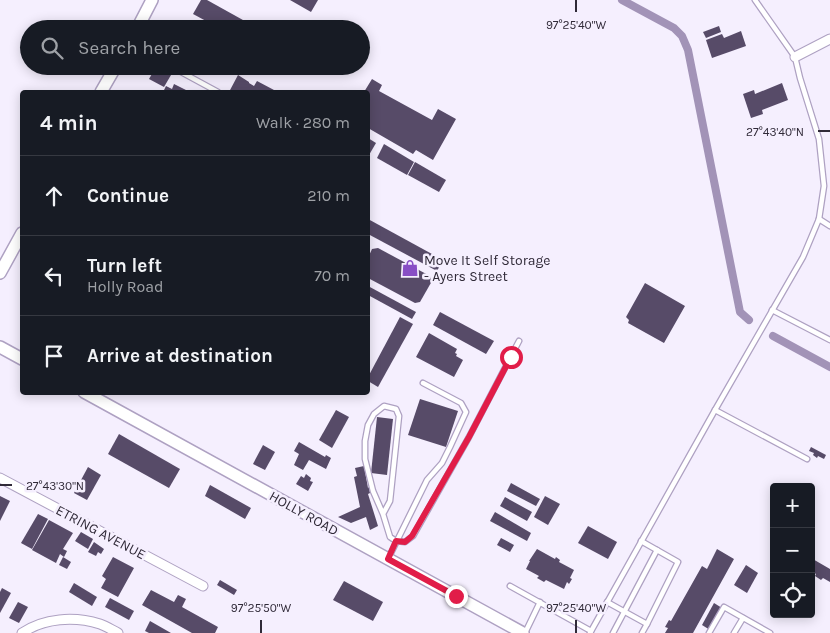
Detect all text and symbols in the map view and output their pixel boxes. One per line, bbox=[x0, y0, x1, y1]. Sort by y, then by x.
text: 97°25'40"W bbox=[546, 18, 606, 32]
search box bbox=[20, 20, 370, 75]
icon: search bbox=[38, 34, 66, 62]
text: Search here bbox=[78, 37, 180, 59]
text: 4 min bbox=[40, 111, 98, 135]
text: Walk · 280 m bbox=[256, 113, 350, 132]
text: 27°43'40"N bbox=[746, 125, 804, 139]
icon: ahead bbox=[40, 182, 68, 210]
text: Continue bbox=[87, 185, 169, 207]
text: 210 m bbox=[307, 186, 350, 205]
place label: Move It Self Storage - Ayers Street bbox=[424, 252, 551, 285]
text: Turn left bbox=[87, 255, 162, 277]
shop icon: Move It Self Storage - Ayers Street bbox=[400, 258, 420, 278]
icon: left bbox=[40, 262, 68, 290]
text: 70 m bbox=[314, 266, 350, 285]
text: Holly Road bbox=[87, 277, 163, 296]
icon: arrive bbox=[40, 342, 68, 370]
text: Arrive at destination bbox=[87, 345, 273, 367]
route start bbox=[500, 346, 523, 369]
text: 27°43'30"N bbox=[26, 479, 84, 493]
map controls bbox=[770, 483, 815, 618]
button: + bbox=[770, 483, 815, 528]
street label: HOLLY ROAD bbox=[266, 487, 341, 539]
street label: ETRING AVENUE bbox=[53, 502, 149, 563]
button: − bbox=[770, 528, 815, 573]
button: locate bbox=[770, 573, 815, 618]
route end bbox=[445, 585, 468, 608]
text: 97°25'50"W bbox=[231, 601, 291, 615]
text: 97°25'40"W bbox=[546, 601, 606, 615]

